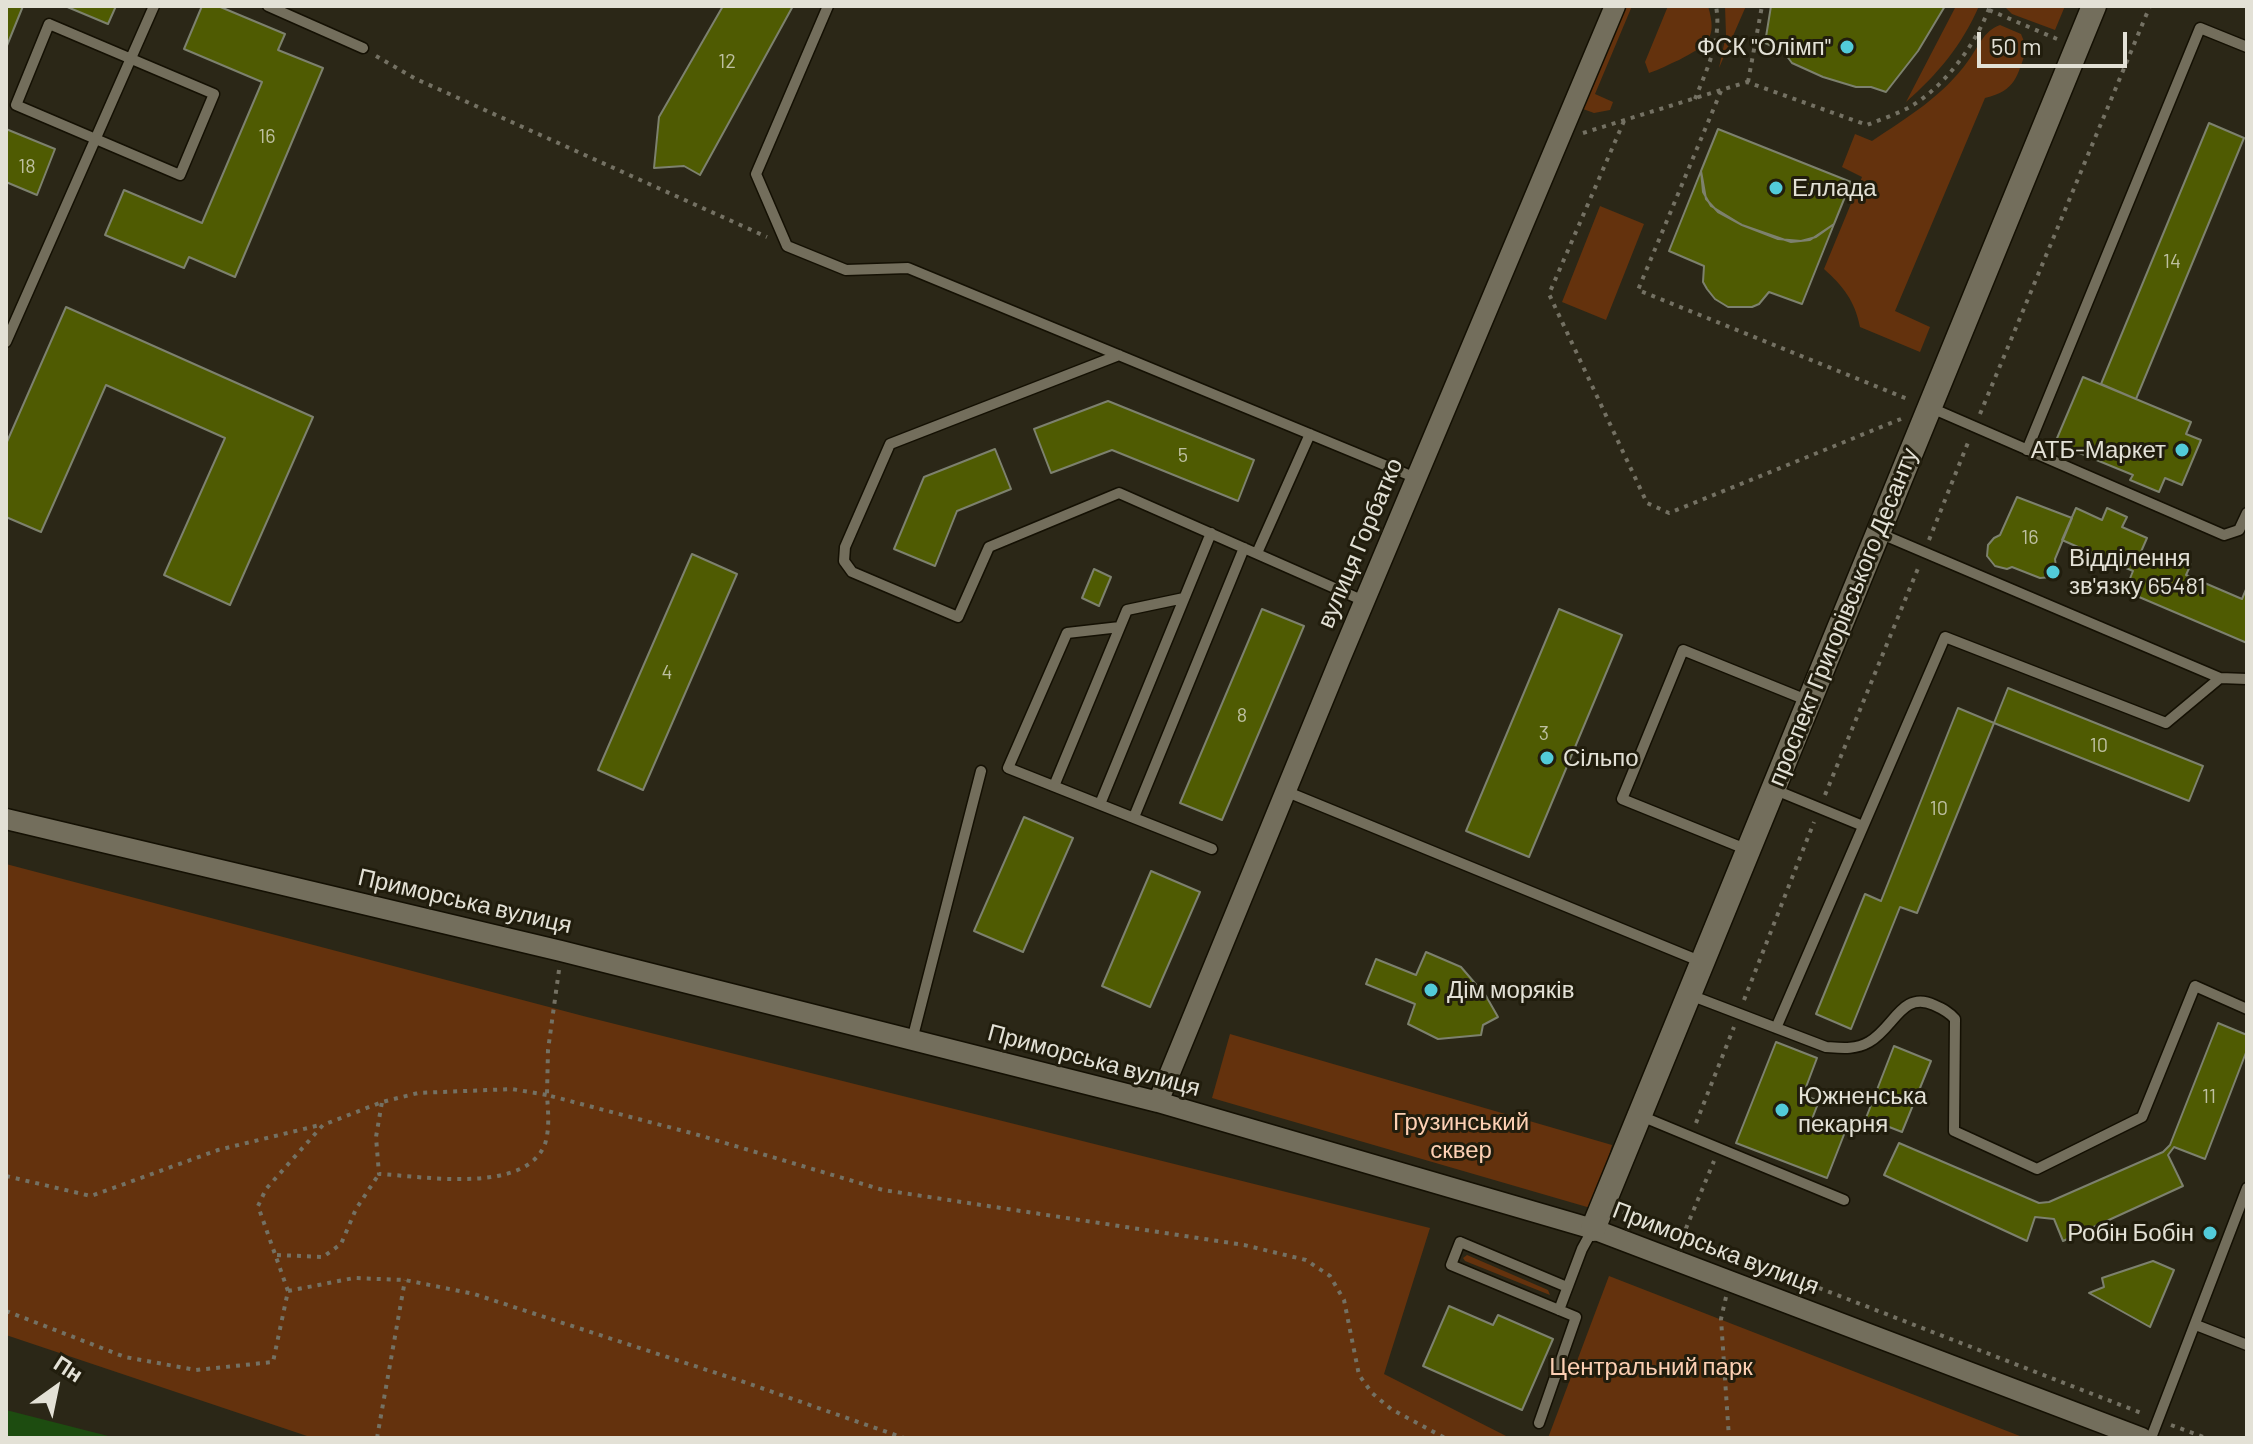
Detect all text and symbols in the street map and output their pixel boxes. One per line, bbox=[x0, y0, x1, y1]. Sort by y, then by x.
scale bar bbox=[1981, 16, 2131, 66]
text: 50 m bbox=[1991, 31, 2042, 60]
place label: ФСК "Олімп" bbox=[1697, 33, 1831, 61]
marker: ФСК "Олімп" bbox=[1838, 38, 1856, 56]
house number: 12 bbox=[718, 49, 736, 73]
house number: 16 bbox=[258, 124, 276, 148]
house number: 18 bbox=[18, 154, 36, 178]
place label: Еллада bbox=[1792, 174, 1877, 202]
marker: Еллада bbox=[1767, 179, 1785, 197]
house number: 14 bbox=[2163, 249, 2181, 273]
place label: АТБ-Маркет bbox=[2031, 436, 2166, 464]
marker: АТБ-Маркет bbox=[2173, 441, 2191, 459]
house number: 5 bbox=[1178, 443, 1188, 467]
street label: проспект Григорівського Десанту bbox=[1762, 444, 1924, 790]
street label: вулиця Горбатко bbox=[1311, 454, 1409, 632]
house number: 16 bbox=[2021, 525, 2039, 549]
place label: Відділення зв'язку 65481 bbox=[2069, 544, 2206, 600]
marker: Відділення зв'язку 65481 bbox=[2044, 563, 2062, 581]
house number: 4 bbox=[661, 660, 673, 684]
house number: 8 bbox=[1237, 703, 1247, 727]
house number: 3 bbox=[1539, 721, 1549, 745]
house number: 10 bbox=[2090, 733, 2108, 757]
place label: Сільпо bbox=[1563, 744, 1639, 772]
marker: Сільпо bbox=[1538, 749, 1556, 767]
house number: 10 bbox=[1930, 796, 1948, 820]
street label: Приморська вулиця bbox=[355, 862, 575, 940]
place label: Дім моряків bbox=[1447, 976, 1574, 1004]
marker: Дім моряків bbox=[1422, 981, 1440, 999]
street label: Приморська вулиця bbox=[985, 1018, 1203, 1102]
place label: Южненська пекарня bbox=[1798, 1082, 1927, 1138]
house number: 11 bbox=[2202, 1084, 2216, 1108]
marker: Южненська пекарня bbox=[1773, 1101, 1791, 1119]
park label: Грузинський сквер bbox=[1393, 1108, 1529, 1164]
street label: Приморська вулиця bbox=[1609, 1195, 1823, 1301]
place label: Робін Бобін bbox=[2067, 1219, 2194, 1247]
marker: Робін Бобін bbox=[2201, 1224, 2219, 1242]
north arrow bbox=[16, 1348, 96, 1428]
text: Пн bbox=[50, 1349, 88, 1387]
park label: Центральний парк bbox=[1549, 1353, 1753, 1381]

